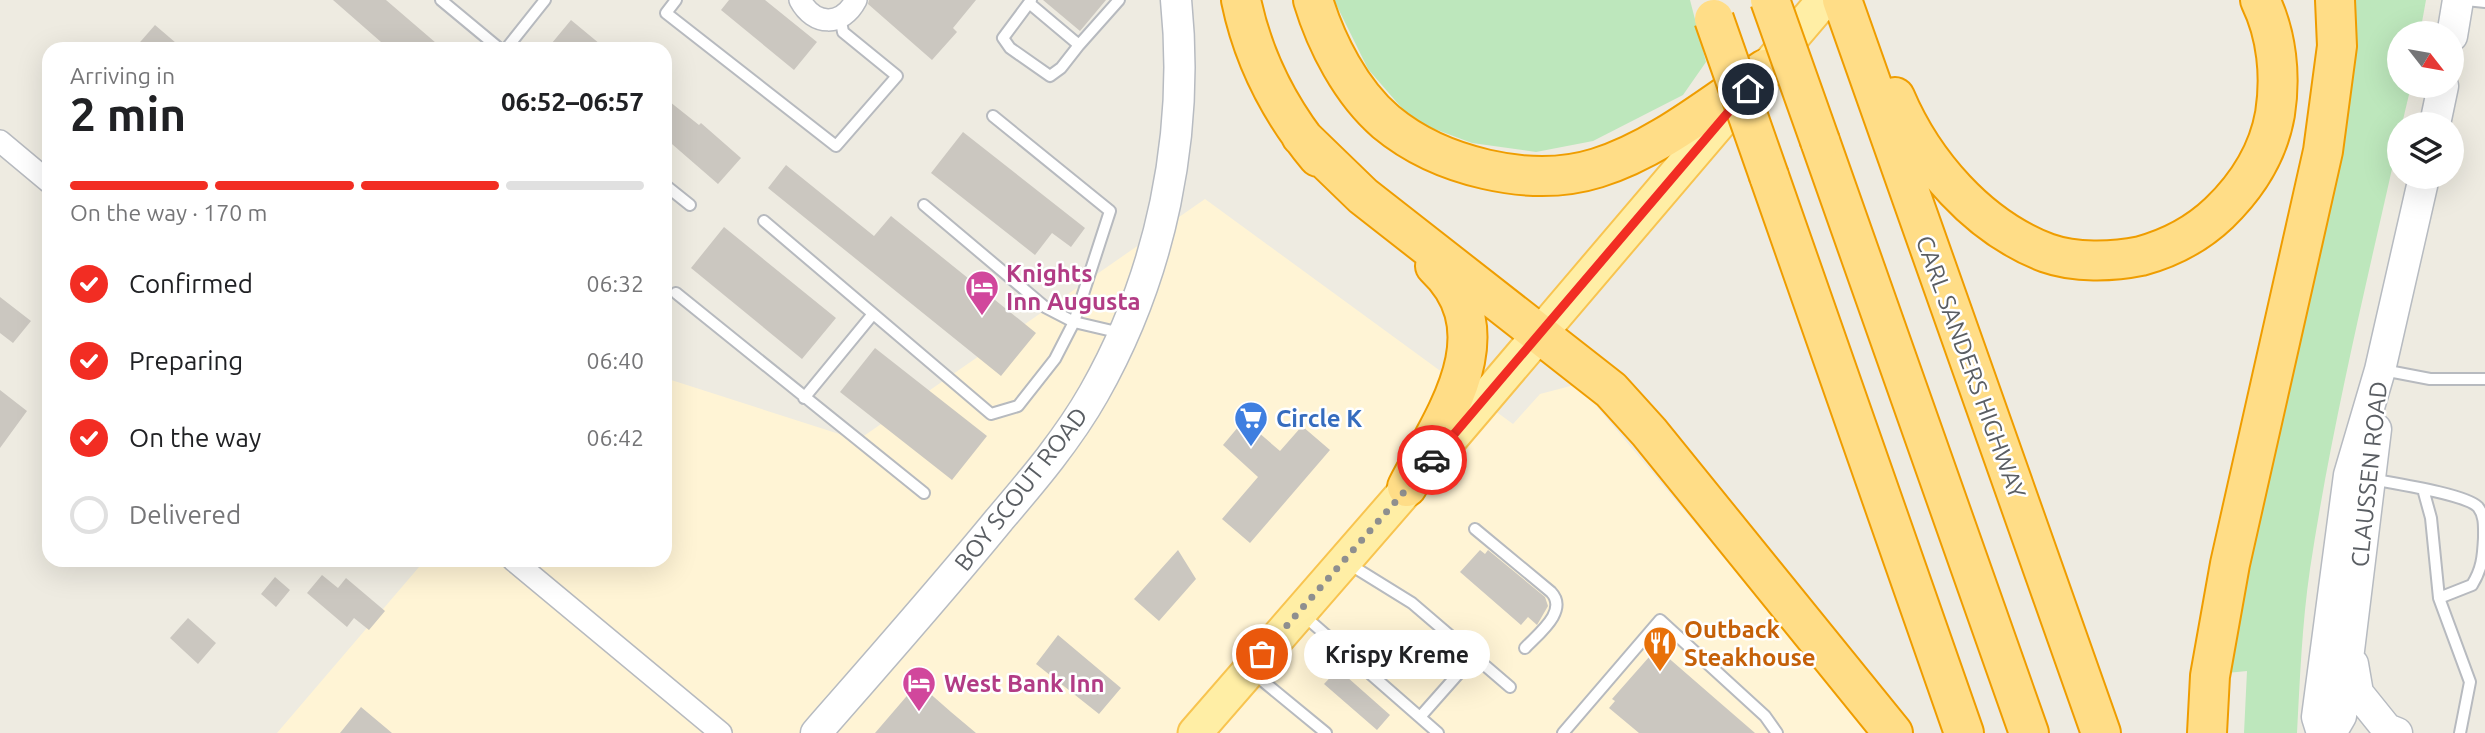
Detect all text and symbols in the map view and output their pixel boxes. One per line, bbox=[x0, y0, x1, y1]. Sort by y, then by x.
north arrow bbox=[2387, 21, 2464, 98]
map controls bbox=[2387, 21, 2464, 189]
pin bbox=[1718, 59, 1778, 119]
text: Arriving in bbox=[70, 63, 175, 88]
icon: home bbox=[1729, 70, 1767, 108]
text: 06:52–06:57 bbox=[501, 87, 644, 116]
text: 2 min bbox=[70, 88, 186, 140]
button: layers bbox=[2387, 112, 2464, 189]
text: On the way · 170 m bbox=[70, 200, 267, 225]
street label: CARL SANDERS HIGHWAY bbox=[1911, 232, 2031, 502]
place label: Knights Inn Augusta bbox=[1006, 260, 1140, 315]
icon: check bbox=[70, 265, 108, 303]
hotel icon: Knights Inn Augusta bbox=[963, 268, 1001, 317]
text: Confirmed bbox=[129, 269, 253, 298]
text: 06:32 bbox=[586, 271, 644, 296]
icon: check bbox=[70, 342, 108, 380]
text: Preparing bbox=[129, 346, 243, 375]
text: 06:40 bbox=[586, 348, 644, 373]
street label: CLAUSSEN ROAD bbox=[2346, 380, 2392, 568]
supermarket icon: Circle K bbox=[1232, 399, 1270, 448]
street label: BOY SCOUT ROAD bbox=[949, 402, 1093, 576]
place label: Circle K bbox=[1276, 405, 1362, 432]
icon: check bbox=[70, 419, 108, 457]
text: On the way bbox=[129, 423, 261, 452]
text: 06:42 bbox=[586, 425, 644, 450]
courier bbox=[1397, 425, 1467, 495]
icon: car bbox=[1413, 441, 1451, 479]
text: Delivered bbox=[129, 500, 241, 529]
place label: Outback Steakhouse bbox=[1684, 616, 1816, 671]
pin bbox=[1232, 624, 1292, 684]
restaurant icon: Outback Steakhouse bbox=[1641, 624, 1679, 673]
callout: Krispy Kreme bbox=[1304, 630, 1490, 678]
icon: bag bbox=[1243, 635, 1281, 673]
text: Krispy Kreme bbox=[1325, 642, 1469, 667]
hotel icon: West Bank Inn bbox=[900, 664, 938, 713]
place label: West Bank Inn bbox=[944, 670, 1105, 697]

